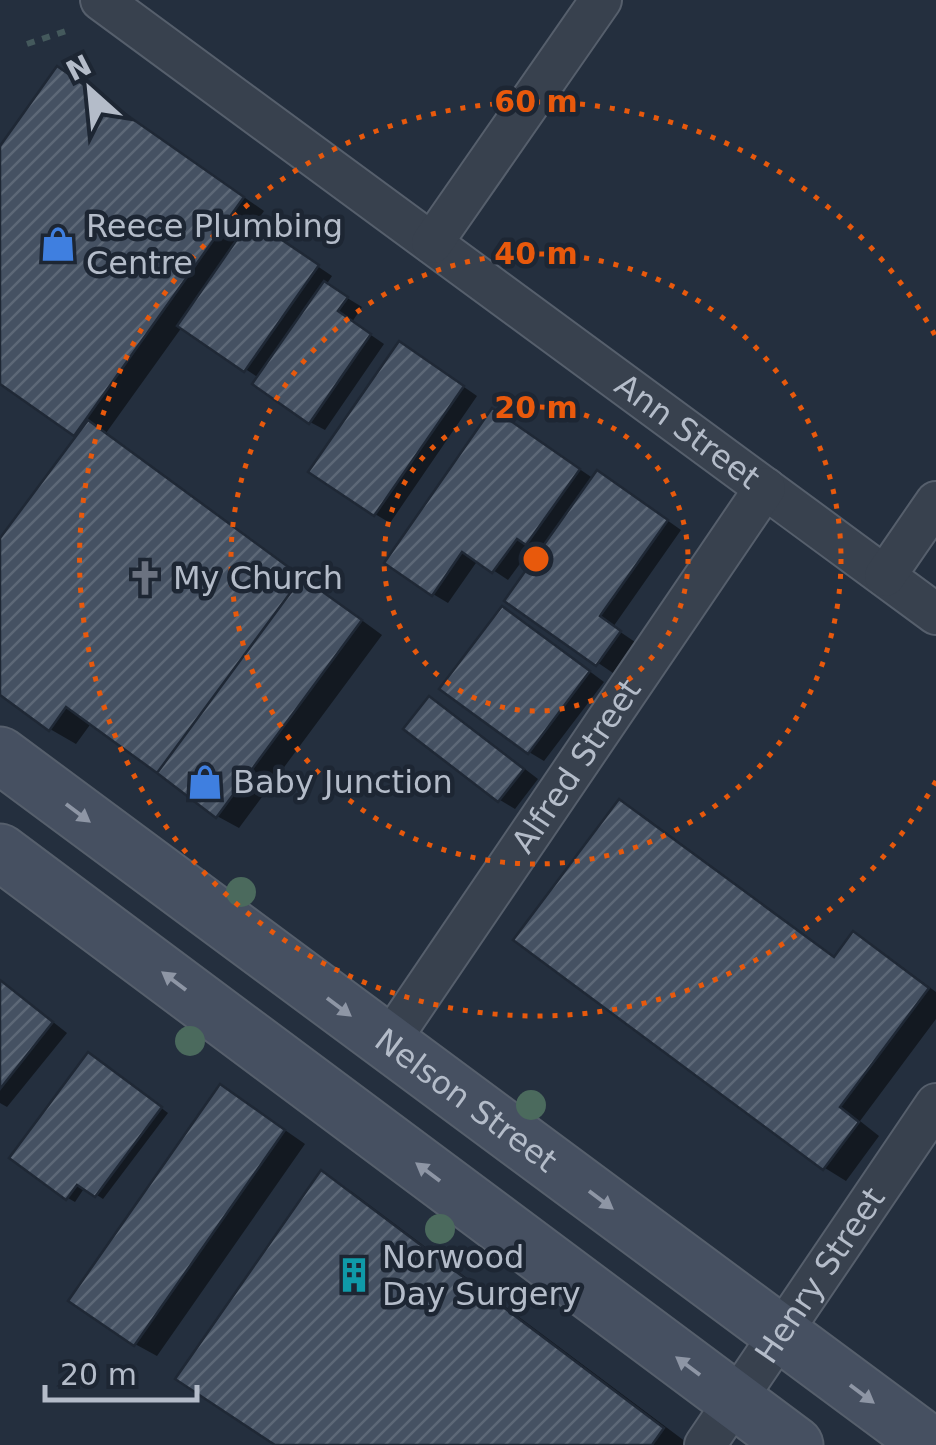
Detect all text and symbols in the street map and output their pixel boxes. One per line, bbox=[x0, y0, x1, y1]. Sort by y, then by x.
north arrow bbox=[40, 40, 140, 140]
text: N bbox=[61, 48, 97, 88]
text: 60 m bbox=[494, 84, 578, 119]
place label: Reece Plumbing Centre bbox=[86, 207, 343, 282]
shop icon: Reece Plumbing Centre bbox=[39, 225, 77, 263]
text: 40 m bbox=[494, 236, 578, 271]
street label: Ann Street bbox=[608, 366, 767, 497]
text: 20 m bbox=[494, 390, 578, 425]
centre of rings bbox=[518, 541, 554, 577]
church icon: My Church bbox=[126, 559, 164, 597]
place label: My Church bbox=[173, 559, 343, 597]
street label: Alfred Street bbox=[504, 672, 649, 860]
shop icon: Baby Junction bbox=[186, 763, 224, 801]
place label: Baby Junction bbox=[233, 763, 453, 801]
one-way arrow bbox=[65, 803, 91, 823]
one-way arrow bbox=[160, 972, 187, 992]
one-way arrow bbox=[326, 996, 353, 1016]
street label: Nelson Street bbox=[368, 1021, 564, 1180]
one-way arrow bbox=[415, 1162, 441, 1182]
street label: Henry Street bbox=[747, 1180, 893, 1370]
one-way arrow bbox=[587, 1190, 614, 1210]
place label: Norwood Day Surgery bbox=[382, 1238, 581, 1313]
building icon: Norwood Day Surgery bbox=[335, 1256, 373, 1294]
scale bar bbox=[45, 1340, 198, 1402]
one-way arrow bbox=[675, 1356, 701, 1376]
text: 20 m bbox=[60, 1357, 137, 1392]
one-way arrow bbox=[849, 1383, 875, 1403]

